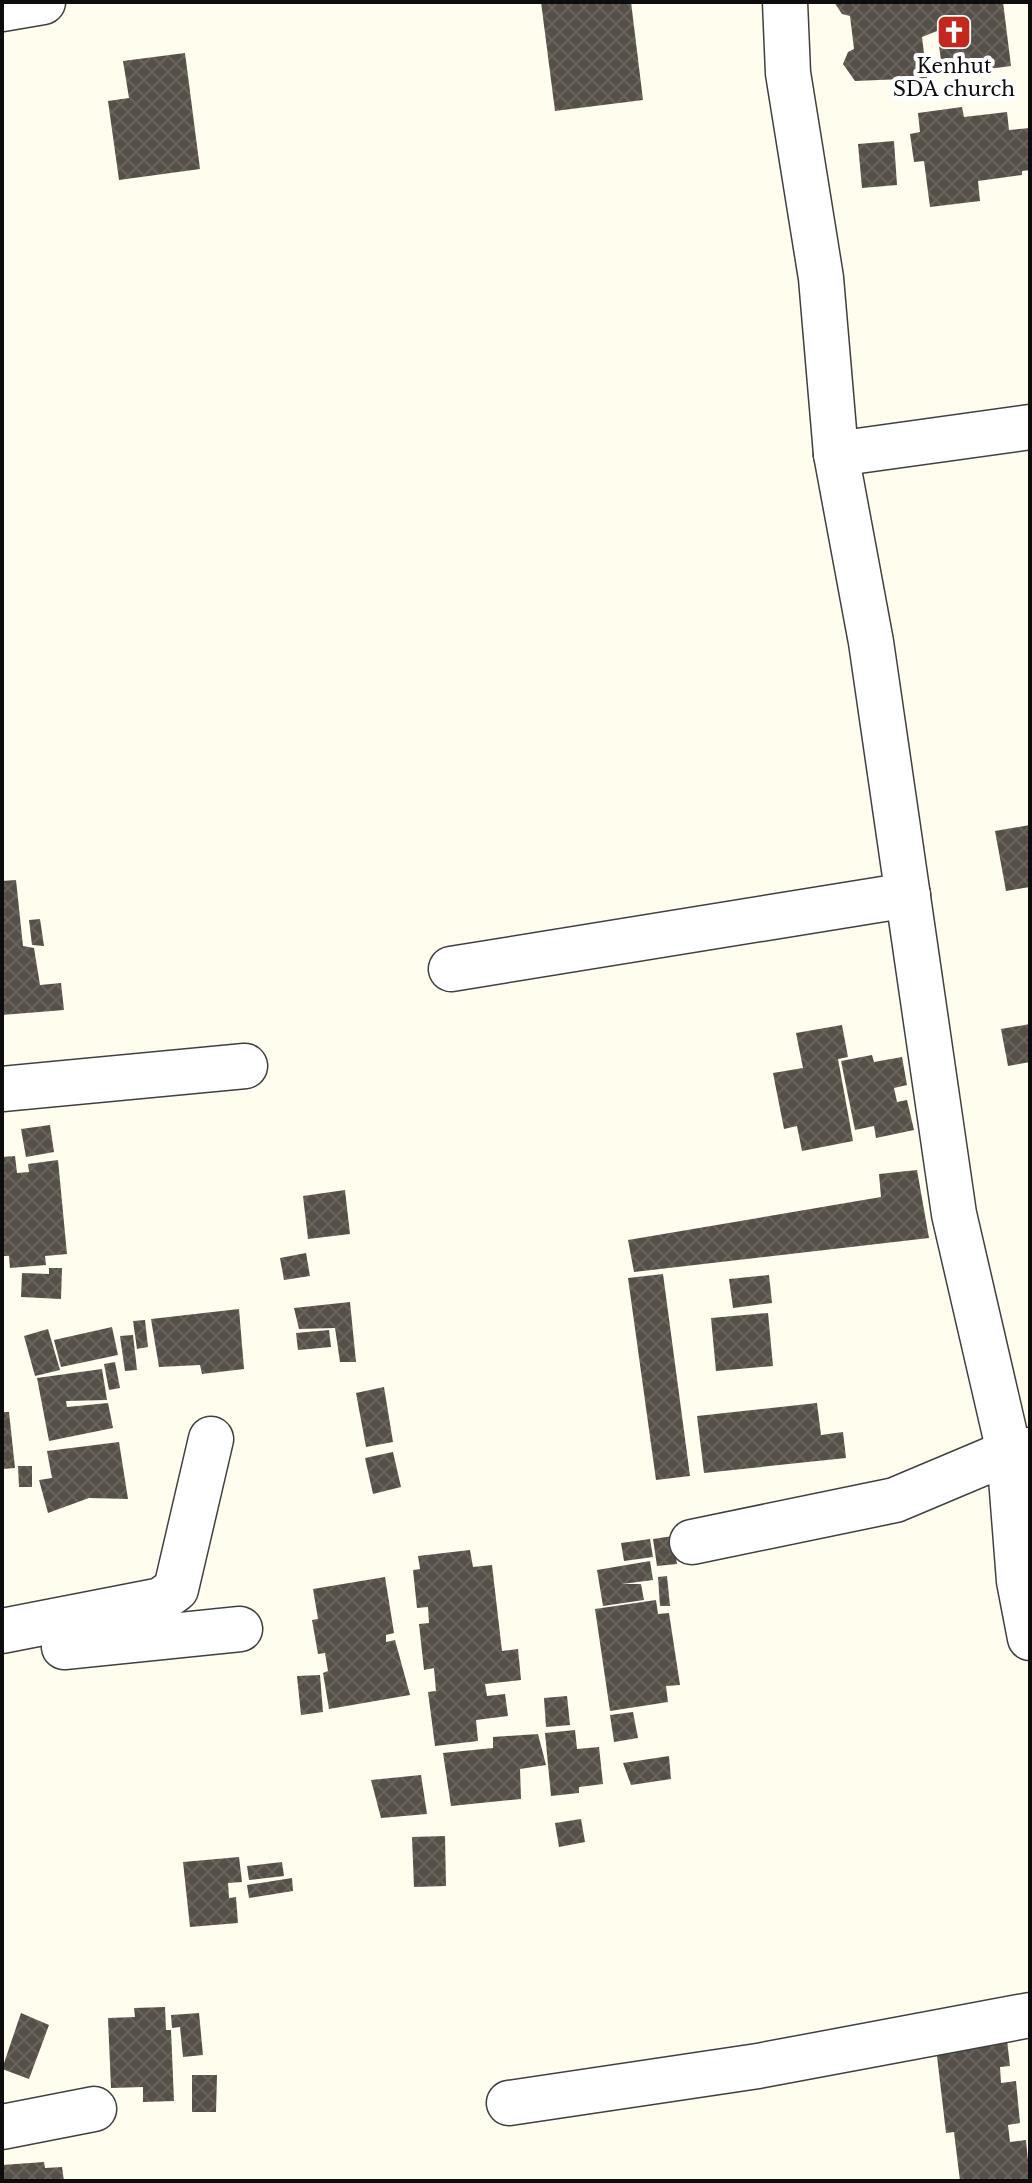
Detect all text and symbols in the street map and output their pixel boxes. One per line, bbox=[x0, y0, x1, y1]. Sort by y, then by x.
church icon: Kenhut SDA church bbox=[935, 13, 973, 51]
place label: Kenhut SDA church bbox=[893, 54, 1015, 101]

